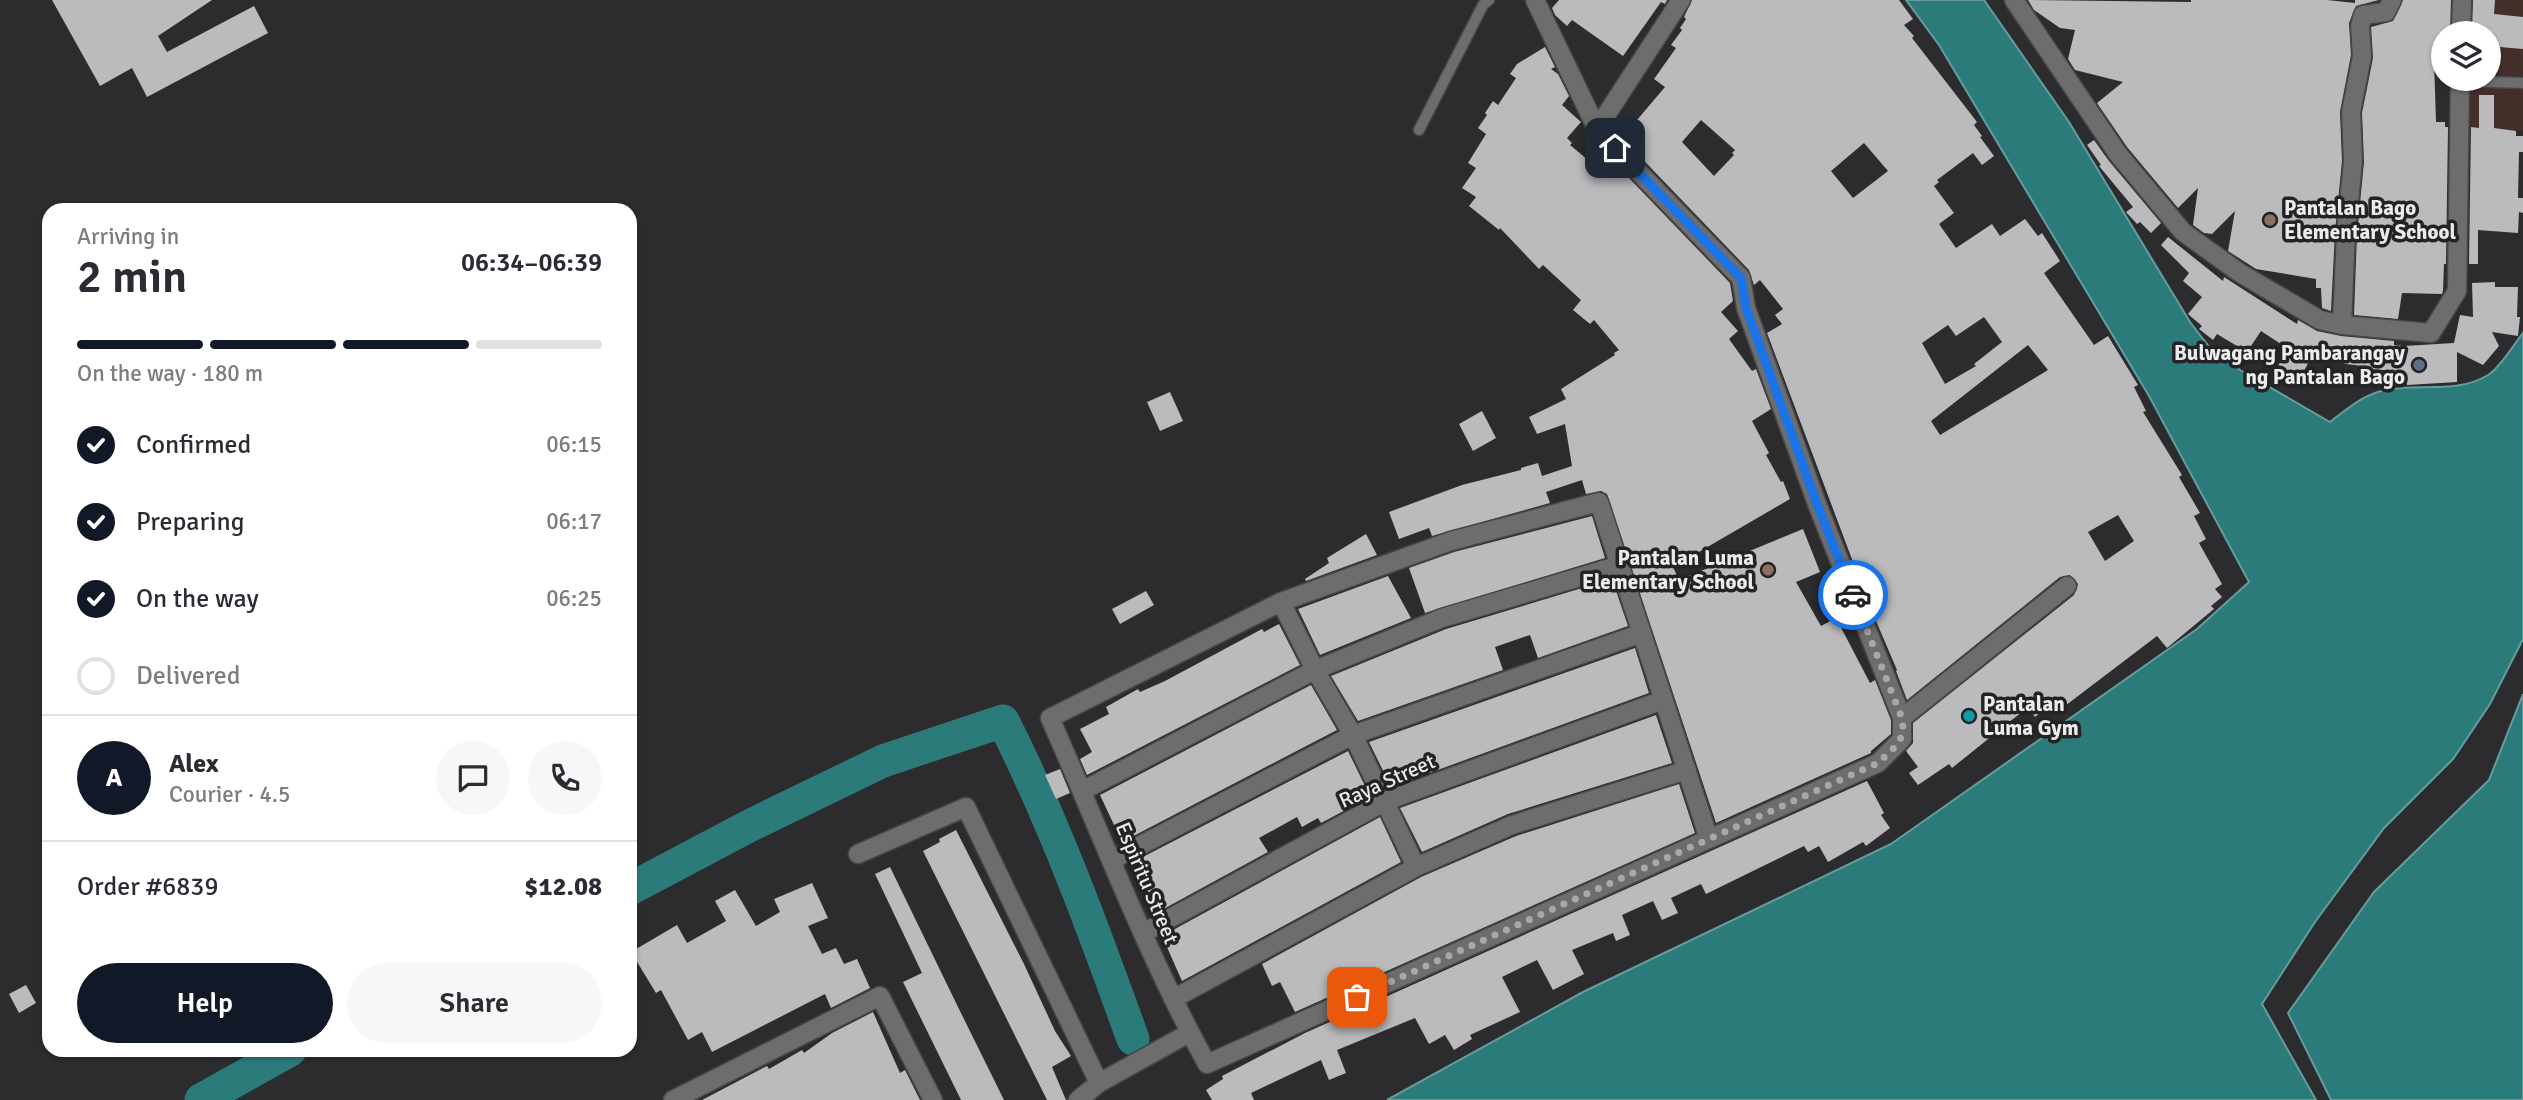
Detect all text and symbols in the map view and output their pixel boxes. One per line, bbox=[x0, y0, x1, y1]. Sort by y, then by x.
map controls bbox=[2431, 21, 2501, 91]
button: layers bbox=[2431, 21, 2501, 91]
pin bbox=[1585, 118, 1645, 178]
icon: home bbox=[1596, 129, 1634, 167]
place label: Pantalan Bago Elementary School bbox=[2284, 195, 2456, 245]
marker: Pantalan Bago Elementary School bbox=[2262, 212, 2278, 228]
text: Arriving in bbox=[77, 222, 179, 251]
text: 06:34–06:39 bbox=[461, 247, 602, 279]
text: 2 min bbox=[77, 249, 187, 305]
place label: Bulwagang Pambarangay ng Pantalan Bago bbox=[2174, 340, 2406, 390]
marker: Bulwagang Pambarangay ng Pantalan Bago bbox=[2411, 357, 2427, 373]
text: On the way · 180 m bbox=[77, 359, 263, 388]
icon: check bbox=[77, 426, 115, 464]
text: Confirmed bbox=[136, 429, 251, 461]
text: 06:15 bbox=[546, 430, 602, 459]
icon: check bbox=[77, 503, 115, 541]
text: Preparing bbox=[136, 506, 244, 538]
text: 06:17 bbox=[546, 507, 602, 536]
place label: Pantalan Luma Elementary School bbox=[1582, 545, 1754, 595]
courier bbox=[1818, 560, 1888, 630]
marker: Pantalan Luma Elementary School bbox=[1760, 562, 1776, 578]
icon: car bbox=[1834, 576, 1872, 614]
icon: check bbox=[77, 580, 115, 618]
text: On the way bbox=[136, 583, 259, 615]
text: 06:25 bbox=[546, 584, 602, 613]
text: Delivered bbox=[136, 660, 241, 692]
place label: Pantalan Luma Gym bbox=[1983, 691, 2079, 741]
marker: Pantalan Luma Gym bbox=[1961, 708, 1977, 724]
button: chat bbox=[436, 741, 510, 815]
button: phone bbox=[528, 741, 602, 815]
text: Alex bbox=[169, 748, 219, 780]
street label: Raya Street bbox=[1335, 748, 1439, 814]
text: A bbox=[106, 762, 122, 794]
text: Courier · 4.5 bbox=[169, 780, 290, 809]
street label: Espiritu Street bbox=[1110, 818, 1184, 948]
text: Order #6839 bbox=[77, 871, 218, 903]
text: $12.08 bbox=[524, 871, 602, 903]
button: Help bbox=[77, 963, 333, 1043]
button: Share bbox=[347, 963, 602, 1043]
pin bbox=[1327, 967, 1387, 1027]
icon: bag bbox=[1338, 978, 1376, 1016]

